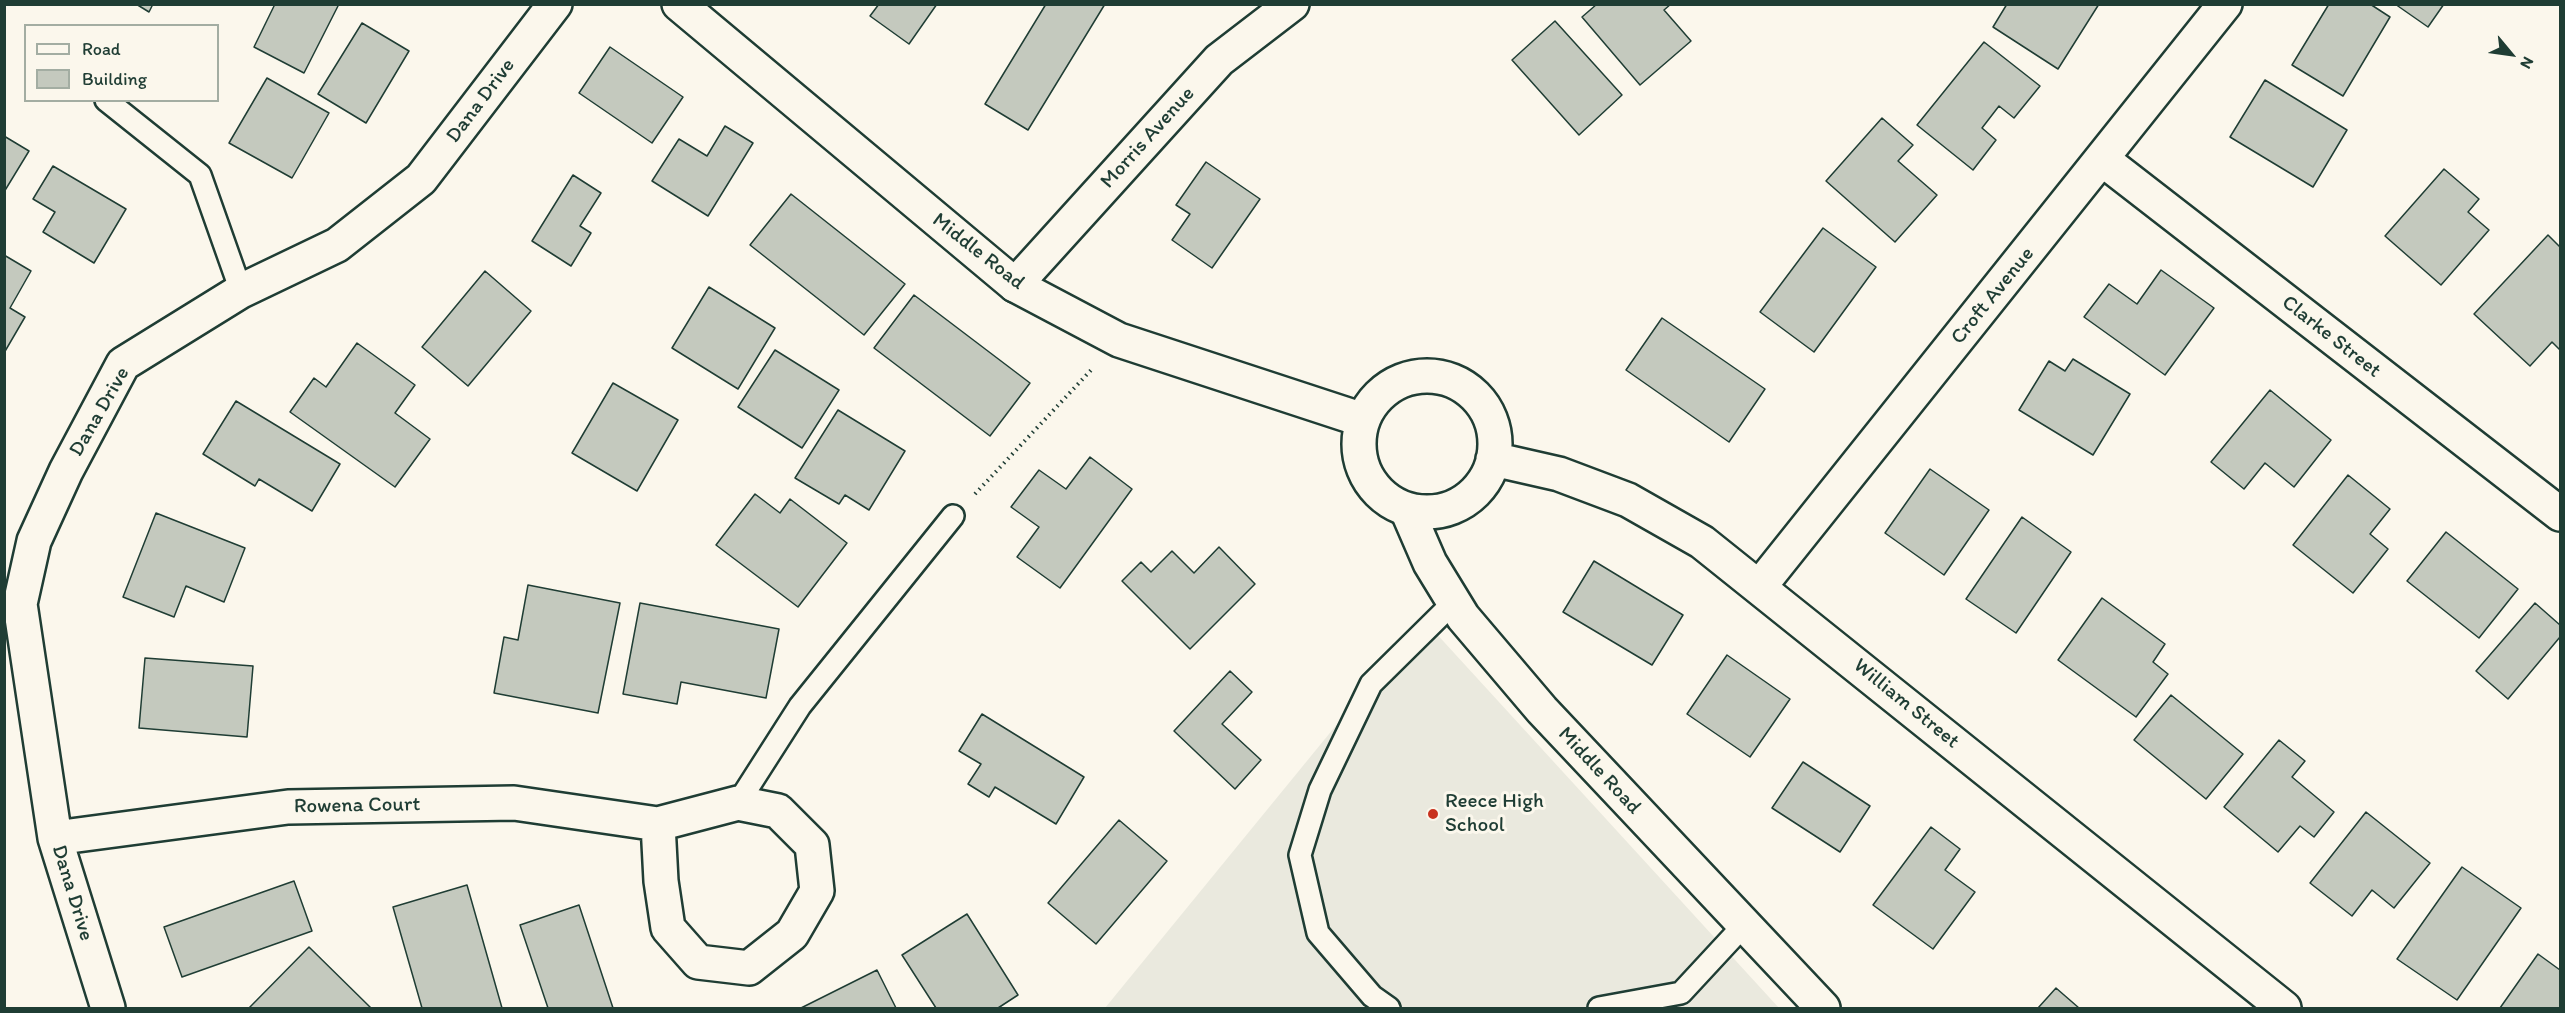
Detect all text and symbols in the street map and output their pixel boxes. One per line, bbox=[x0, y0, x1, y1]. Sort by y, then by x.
legend bbox=[24, 24, 219, 102]
north arrow bbox=[2481, 24, 2541, 84]
text: Road bbox=[82, 38, 121, 60]
street label: Dana Drive bbox=[441, 54, 521, 148]
text: N bbox=[2516, 54, 2538, 72]
text: Building bbox=[82, 68, 147, 90]
street label: Morris Avenue bbox=[1096, 82, 1200, 194]
street label: Middle Road bbox=[927, 208, 1029, 296]
street label: Croft Avenue bbox=[1946, 242, 2040, 350]
street label: Clarke Street bbox=[2276, 290, 2386, 384]
street label: Dana Drive bbox=[64, 363, 136, 461]
street label: William Street bbox=[1848, 653, 1964, 755]
street label: Middle Road bbox=[1552, 722, 1646, 820]
place label: Reece High School bbox=[1445, 789, 1544, 839]
street label: Rowena Court bbox=[294, 792, 420, 820]
marker: Reece High School bbox=[1426, 807, 1440, 821]
street label: Dana Drive bbox=[45, 842, 99, 944]

